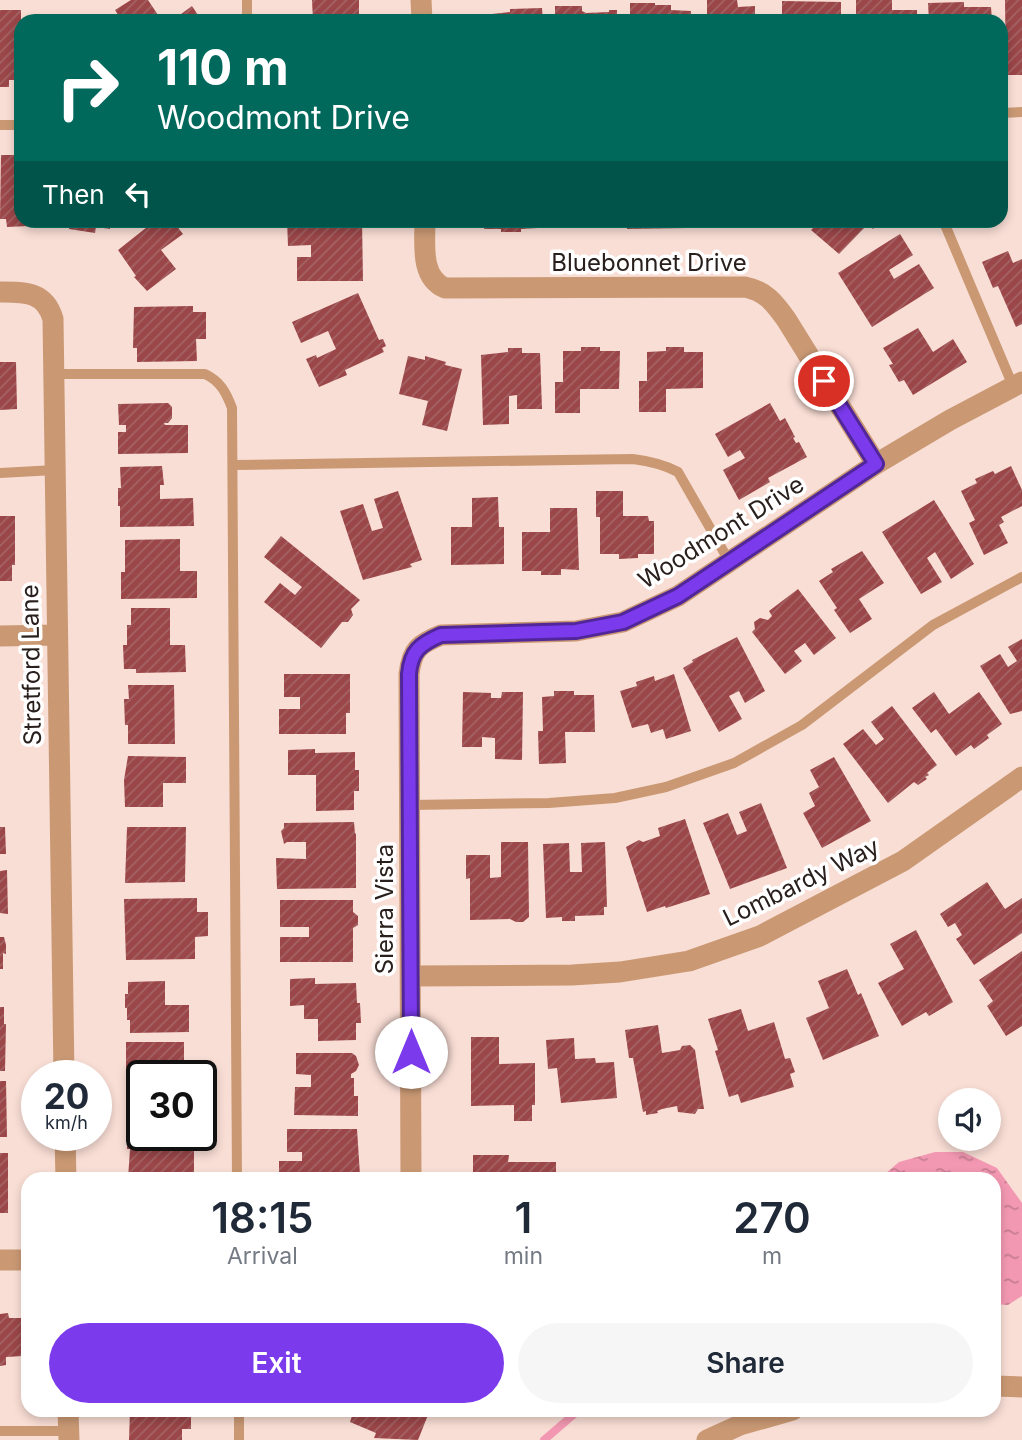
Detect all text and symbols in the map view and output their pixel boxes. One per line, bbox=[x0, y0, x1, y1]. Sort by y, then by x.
text: 110 m bbox=[157, 38, 289, 97]
icon: right bbox=[42, 42, 133, 133]
text: Woodmont Drive bbox=[157, 98, 410, 137]
icon: left bbox=[119, 175, 157, 213]
text: Then bbox=[42, 179, 105, 210]
street label: Bluebonnet Drive bbox=[551, 248, 747, 277]
pin bbox=[794, 351, 854, 411]
icon: arrive bbox=[805, 362, 843, 400]
street label: Woodmont Drive bbox=[633, 469, 809, 595]
street label: Stretford Lane bbox=[15, 584, 47, 746]
street label: Lombardy Way bbox=[718, 832, 884, 932]
street label: Sierra Vista bbox=[370, 844, 399, 974]
position arrow bbox=[374, 1015, 448, 1089]
speed limit sign: 30 bbox=[126, 1060, 217, 1151]
text: 20 bbox=[44, 1075, 89, 1117]
map controls bbox=[938, 1088, 1001, 1151]
button: sound bbox=[938, 1088, 1001, 1151]
text: km/h bbox=[45, 1112, 88, 1133]
text: 18:15 bbox=[211, 1192, 313, 1243]
text: 1 bbox=[514, 1192, 532, 1243]
text: 270 bbox=[733, 1192, 811, 1243]
text: Arrival bbox=[227, 1242, 298, 1270]
text: min bbox=[504, 1242, 543, 1270]
text: m bbox=[762, 1242, 782, 1270]
button: Exit bbox=[49, 1323, 504, 1403]
button: Share bbox=[518, 1323, 973, 1403]

